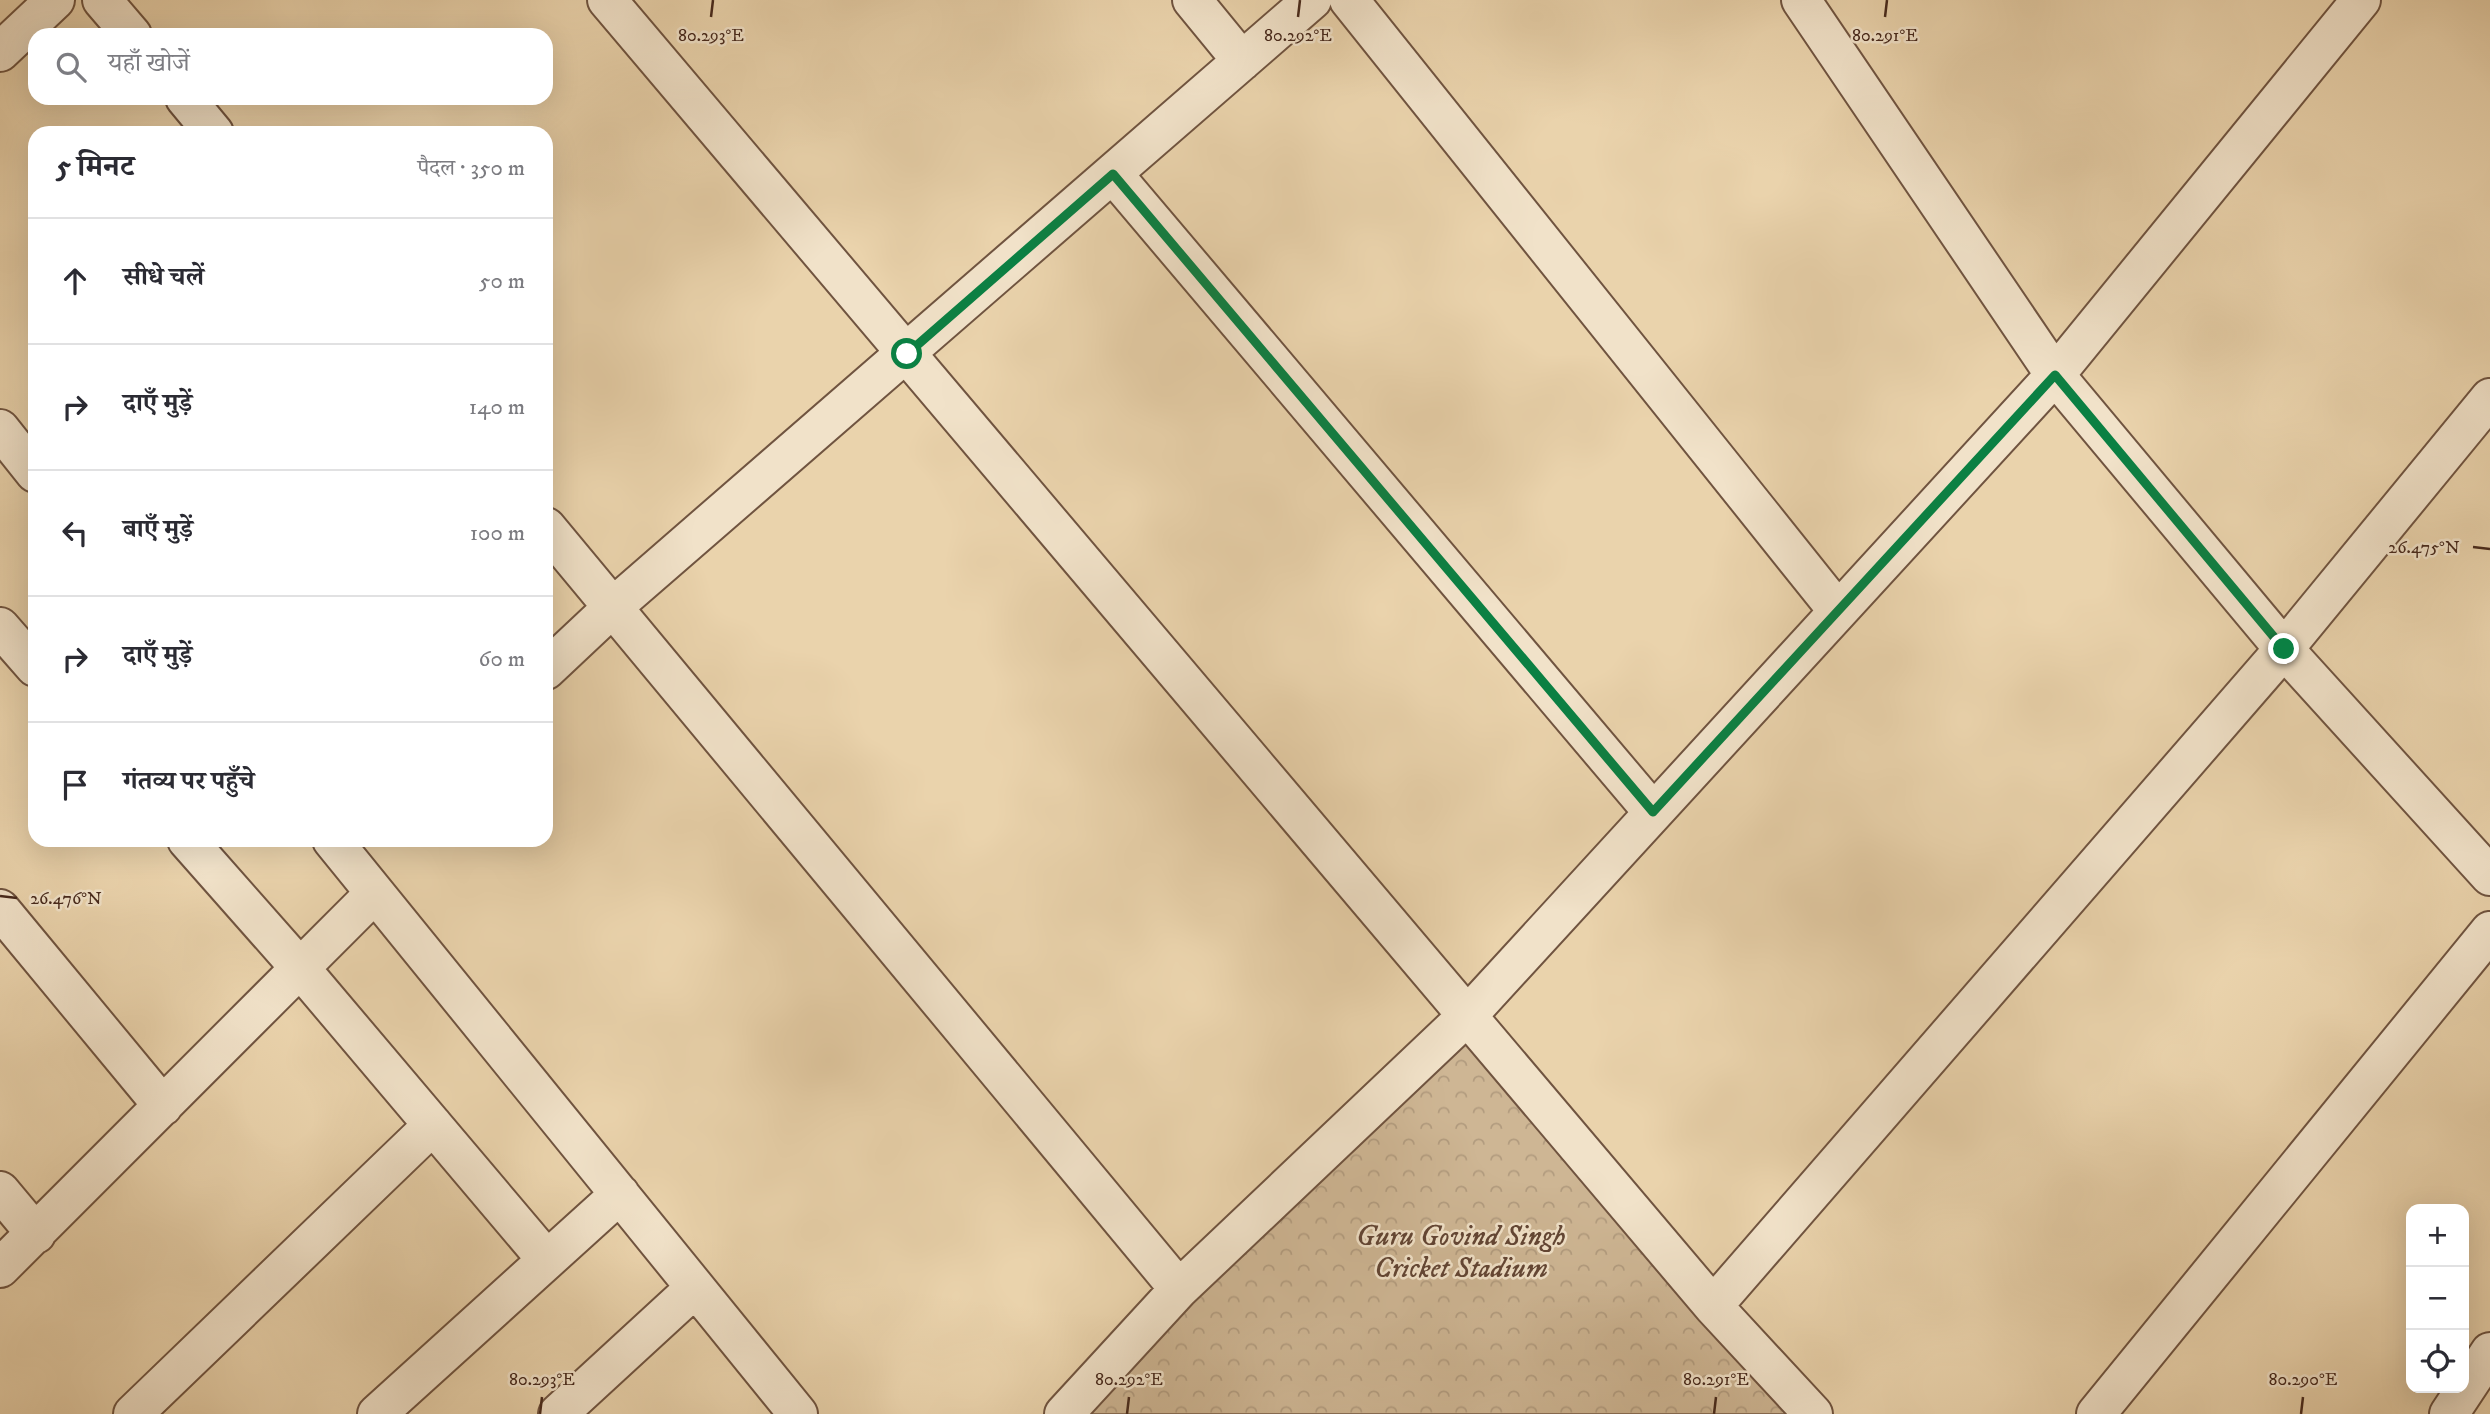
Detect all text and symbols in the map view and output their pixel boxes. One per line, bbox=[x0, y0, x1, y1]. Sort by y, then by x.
text: 80.293°E bbox=[678, 25, 744, 47]
text: 80.292°E bbox=[1264, 25, 1332, 47]
text: 80.291°E bbox=[1852, 25, 1918, 47]
search box bbox=[28, 28, 553, 105]
text: यहाँ खोजें bbox=[108, 47, 190, 80]
icon: search bbox=[52, 48, 90, 86]
text: 5 मिनट bbox=[56, 149, 134, 186]
text: पैदल · 350 m bbox=[417, 154, 525, 183]
text: सीधे चलें bbox=[123, 261, 204, 294]
icon: ahead bbox=[56, 262, 94, 300]
text: 50 m bbox=[479, 267, 525, 296]
route start bbox=[891, 338, 922, 369]
text: दाएँ मुड़ें bbox=[123, 387, 192, 420]
icon: right bbox=[56, 388, 94, 426]
text: 140 m bbox=[469, 393, 525, 422]
text: बाएँ मुड़ें bbox=[123, 513, 193, 546]
icon: left bbox=[56, 514, 94, 552]
text: 100 m bbox=[470, 519, 525, 548]
text: 26.475°N bbox=[2388, 537, 2460, 559]
route end bbox=[2268, 633, 2299, 664]
text: दाएँ मुड़ें bbox=[123, 639, 192, 672]
icon: right bbox=[56, 640, 94, 678]
text: 60 m bbox=[478, 645, 525, 674]
text: गंतव्य पर पहुँचे bbox=[123, 765, 254, 798]
icon: arrive bbox=[56, 766, 94, 804]
text: 26.476°N bbox=[30, 888, 102, 910]
map controls bbox=[2406, 1204, 2469, 1393]
button: + bbox=[2406, 1204, 2469, 1267]
park label: Guru Govind Singh Cricket Stadium bbox=[1356, 1219, 1566, 1286]
button: − bbox=[2406, 1267, 2469, 1330]
button: locate bbox=[2406, 1330, 2469, 1393]
text: 80.293°E bbox=[509, 1369, 575, 1391]
text: 80.292°E bbox=[1095, 1369, 1163, 1391]
text: 80.291°E bbox=[1683, 1369, 1749, 1391]
text: 80.290°E bbox=[2269, 1369, 2338, 1391]

